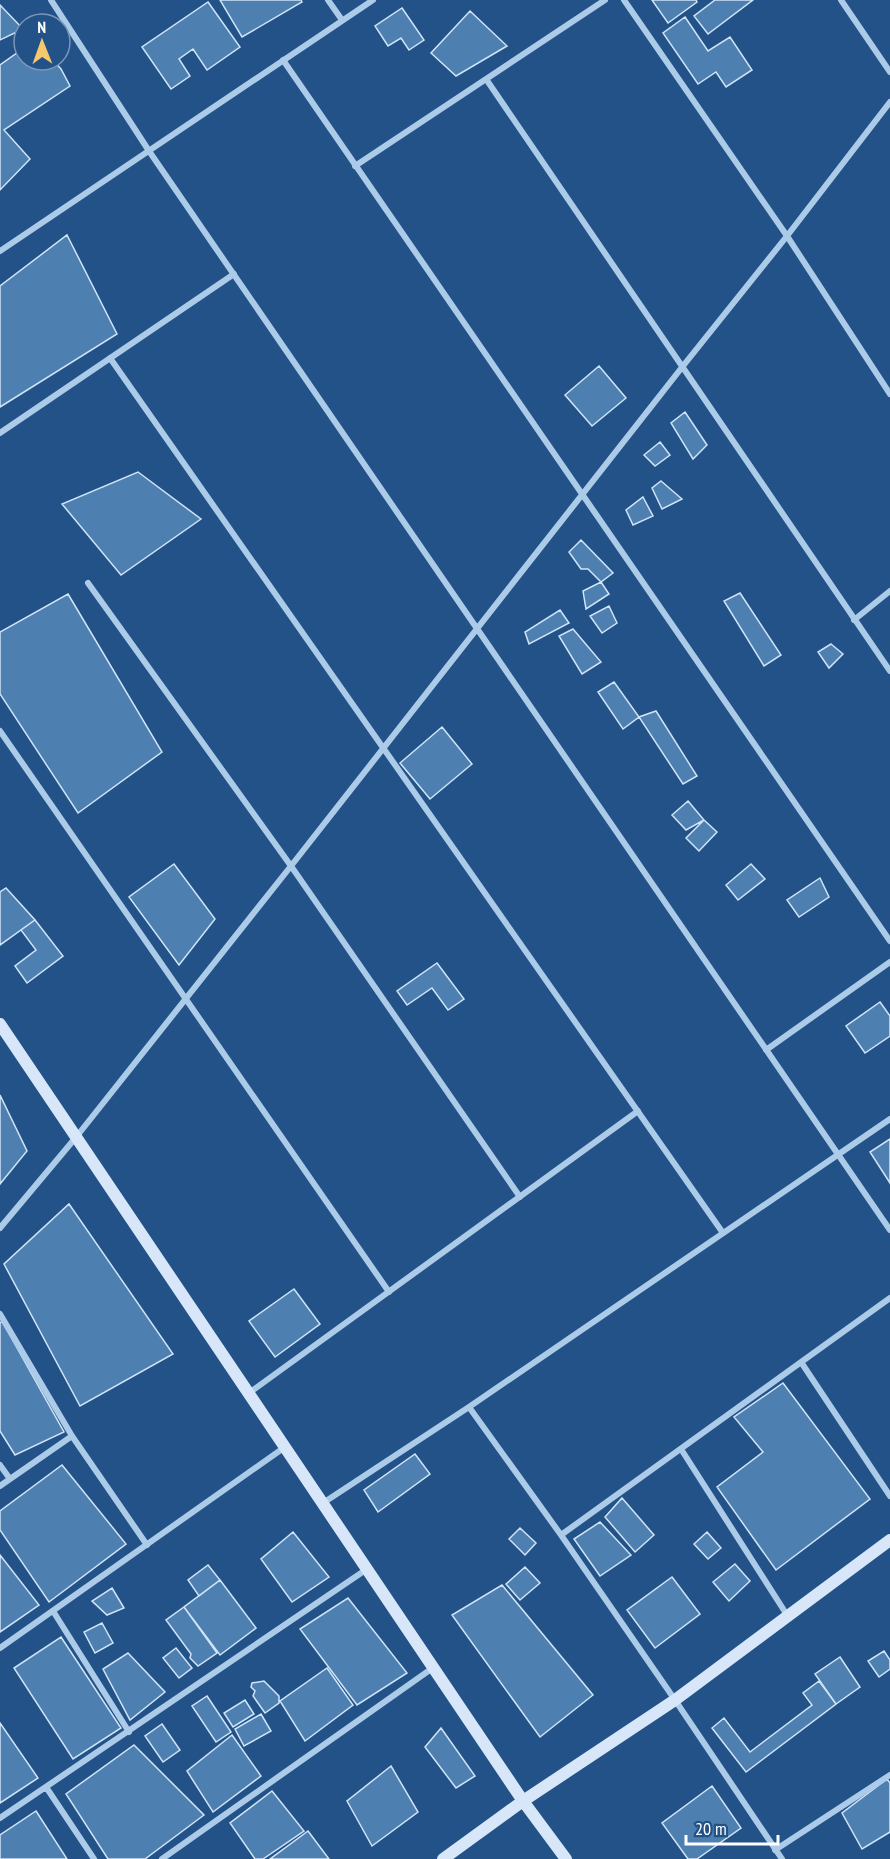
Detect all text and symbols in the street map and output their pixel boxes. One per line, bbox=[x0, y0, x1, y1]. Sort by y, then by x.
north arrow bbox=[12, 12, 72, 72]
text: N bbox=[37, 17, 46, 37]
scale bar bbox=[686, 1808, 778, 1846]
text: 20 m bbox=[695, 1817, 727, 1840]

